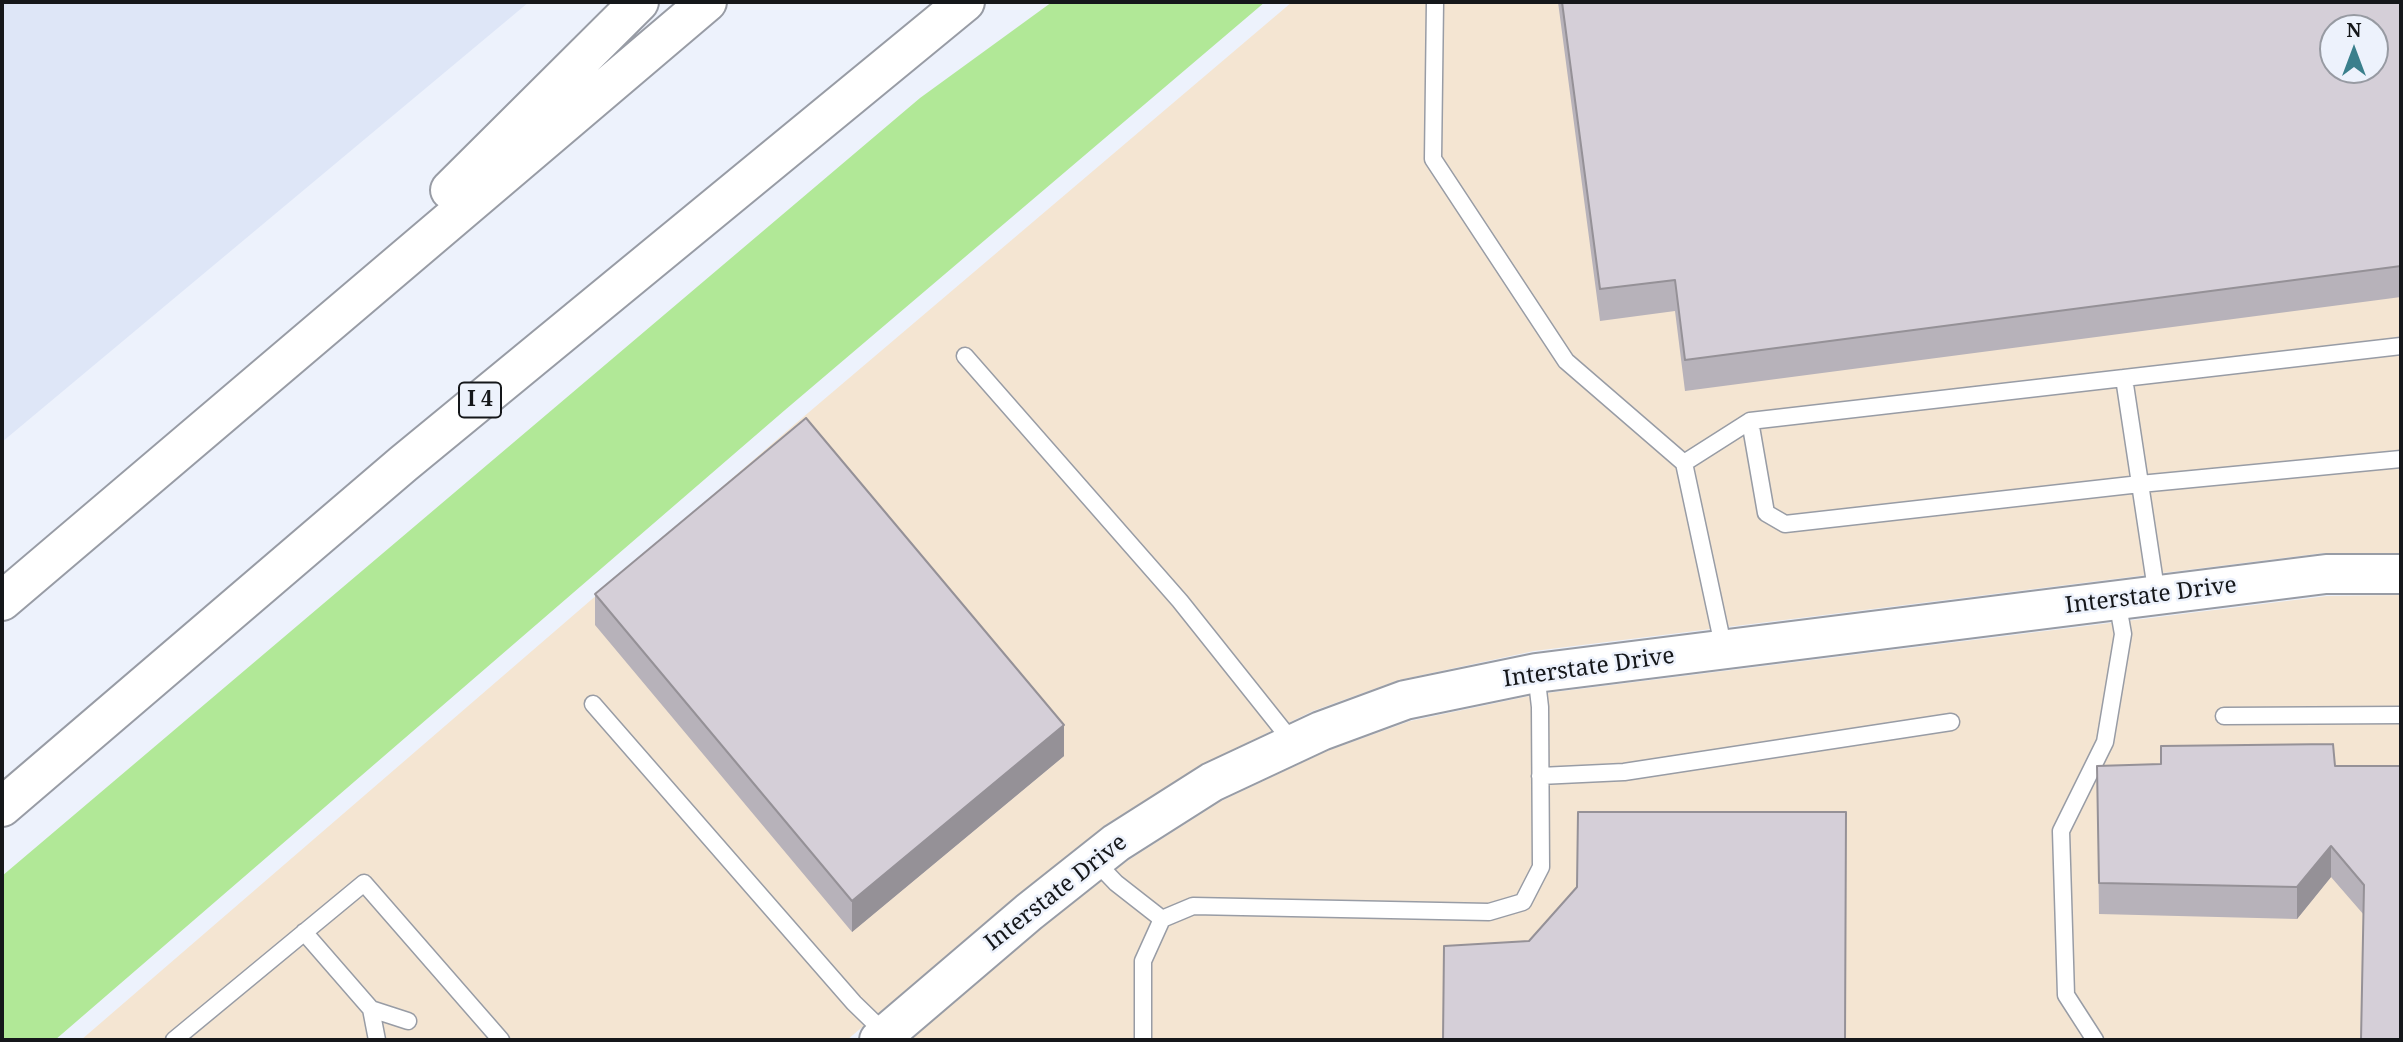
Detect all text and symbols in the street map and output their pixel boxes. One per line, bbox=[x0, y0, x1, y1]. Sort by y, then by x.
north arrow bbox=[2319, 14, 2389, 84]
text: N bbox=[2347, 17, 2361, 43]
road number: I 4 bbox=[459, 382, 501, 418]
street label: Interstate Drive bbox=[2064, 572, 2238, 620]
street label: Interstate Drive bbox=[1501, 642, 1677, 694]
street label: Interstate Drive bbox=[979, 829, 1133, 957]

